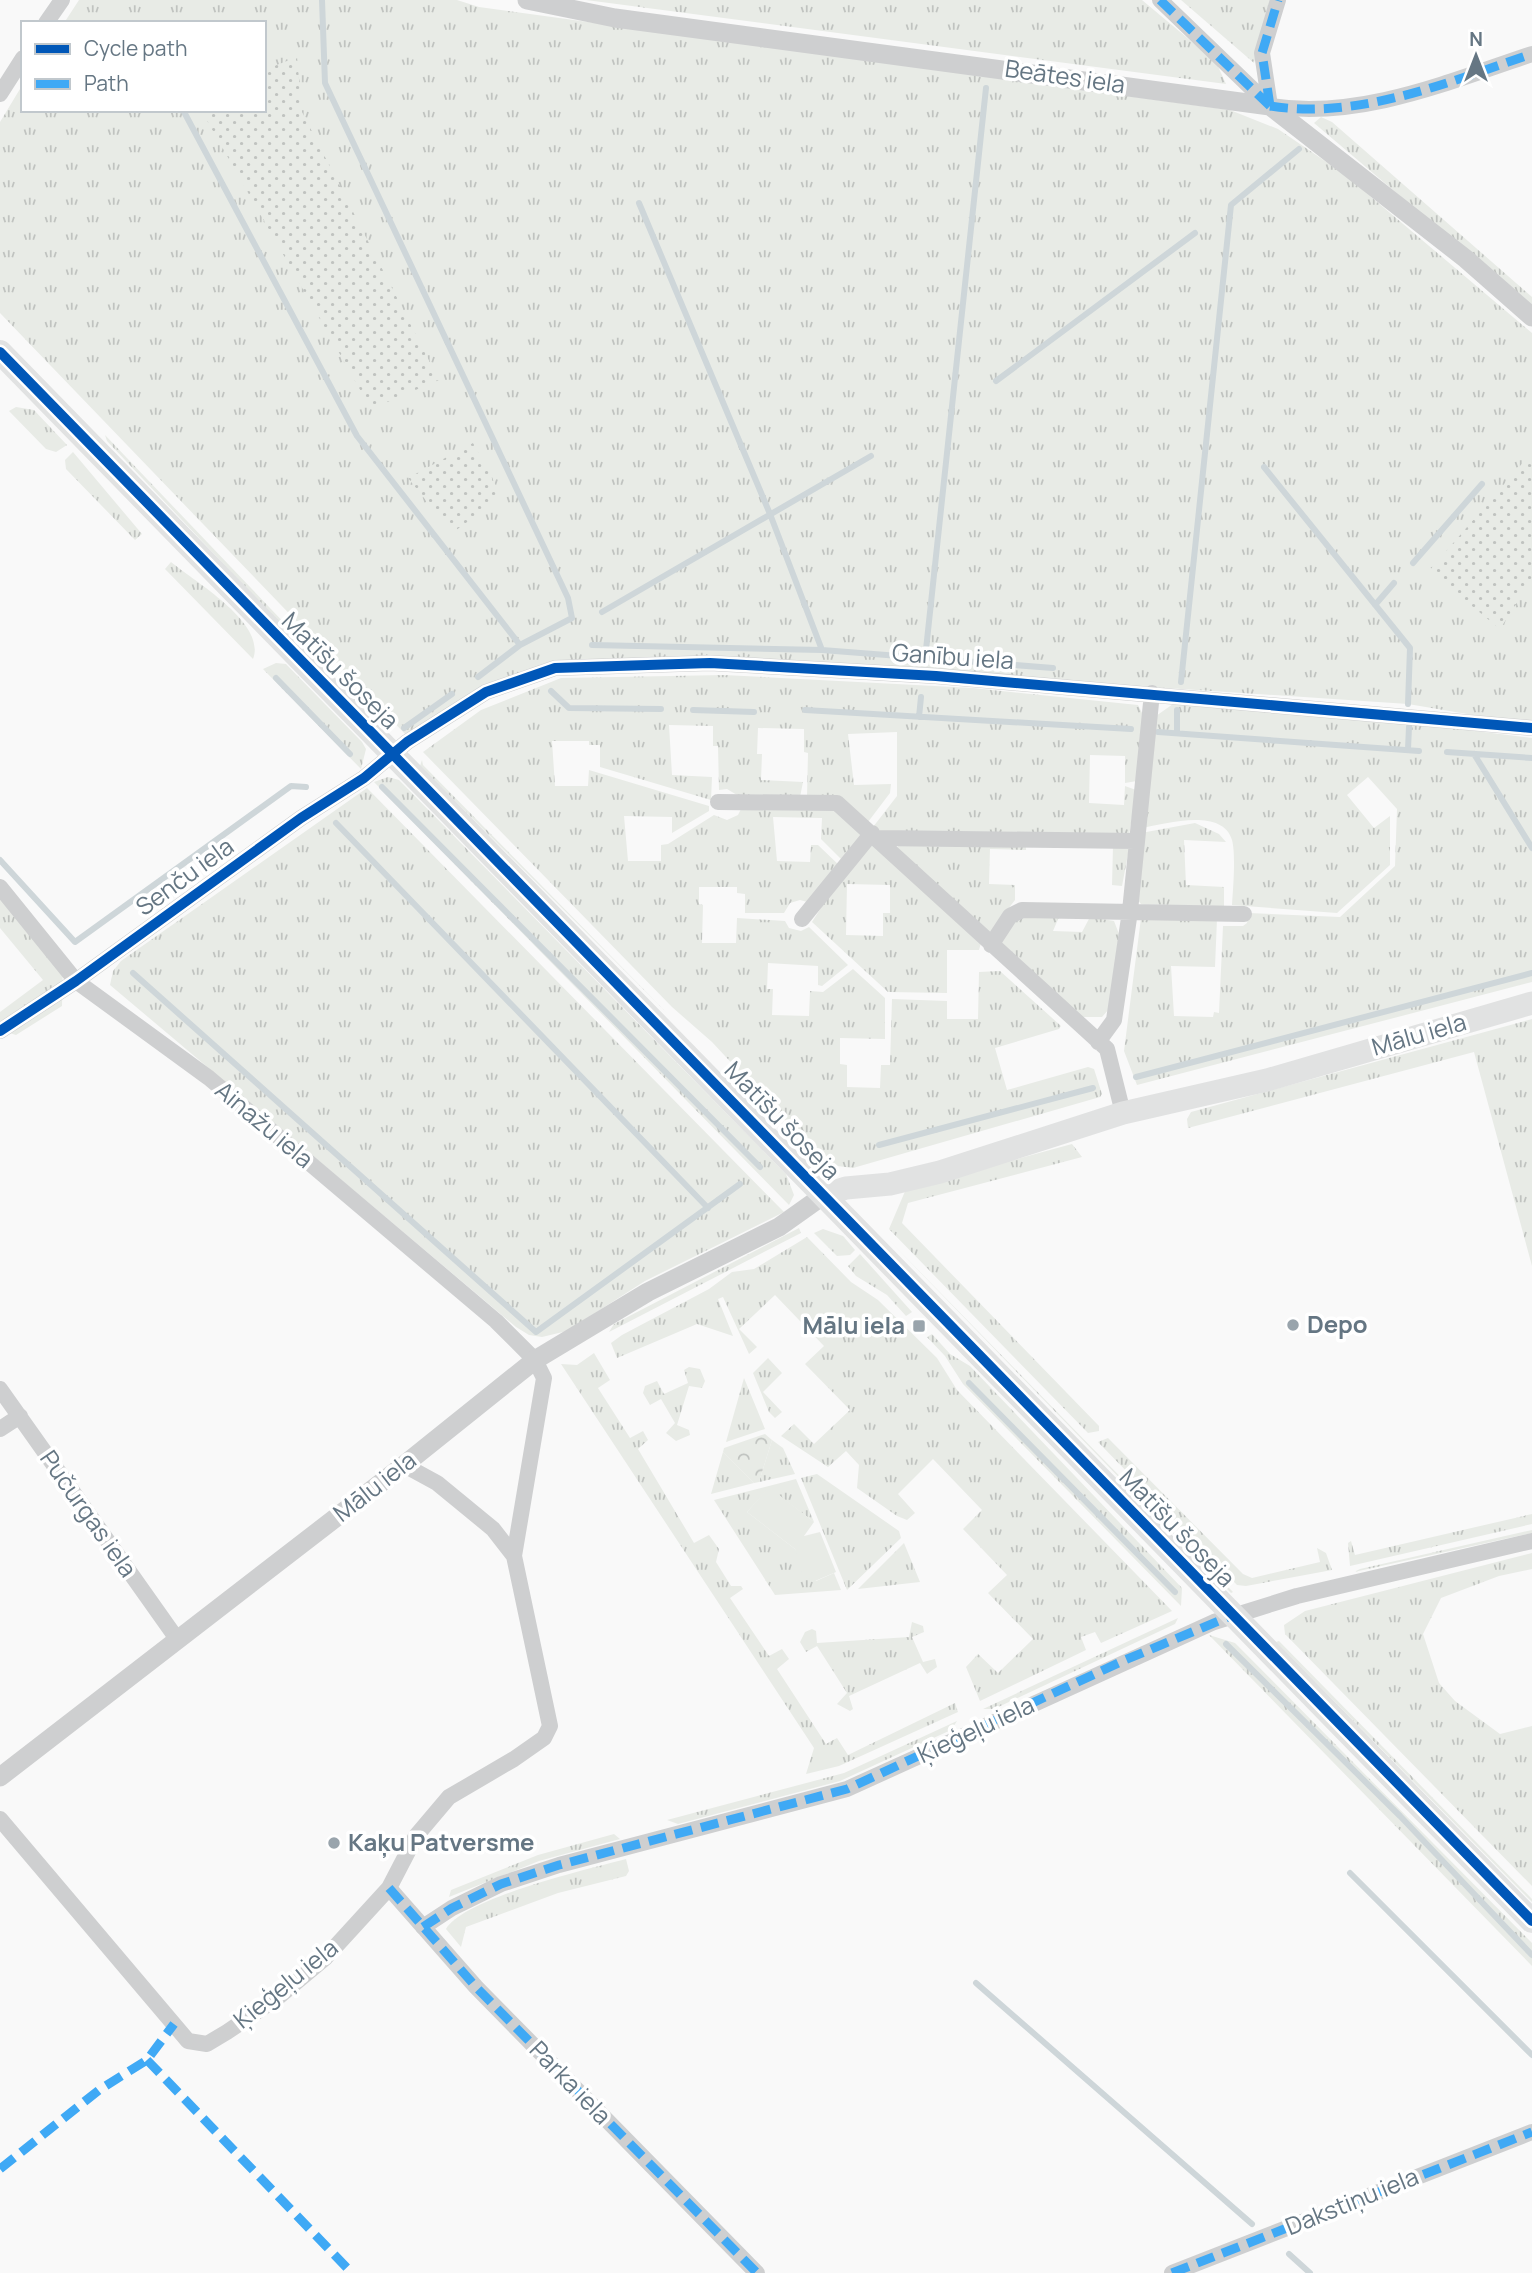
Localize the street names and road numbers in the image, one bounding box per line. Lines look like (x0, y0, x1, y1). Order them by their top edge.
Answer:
street label: Beātes iela (1003, 51, 1127, 100)
street label: Matīšu šoseja (275, 604, 407, 736)
street label: Ganību iela (891, 635, 1015, 676)
street label: Senču iela (128, 829, 240, 923)
street label: Mālu iela (1368, 1004, 1470, 1063)
street label: Matīšu šoseja (718, 1053, 848, 1186)
street label: Ainažu iela (209, 1073, 321, 1175)
street label: Pučurgas iela (33, 1443, 145, 1583)
street label: Mālu iela (326, 1443, 422, 1529)
street label: Matīšu šoseja (1113, 1460, 1243, 1593)
street label: Ķieģeļu iela (912, 1687, 1039, 1770)
street label: Ķieģeļu iela (226, 1931, 344, 2035)
street label: Parka iela (523, 2033, 619, 2131)
street label: Dakstiņu iela (1280, 2159, 1423, 2242)

